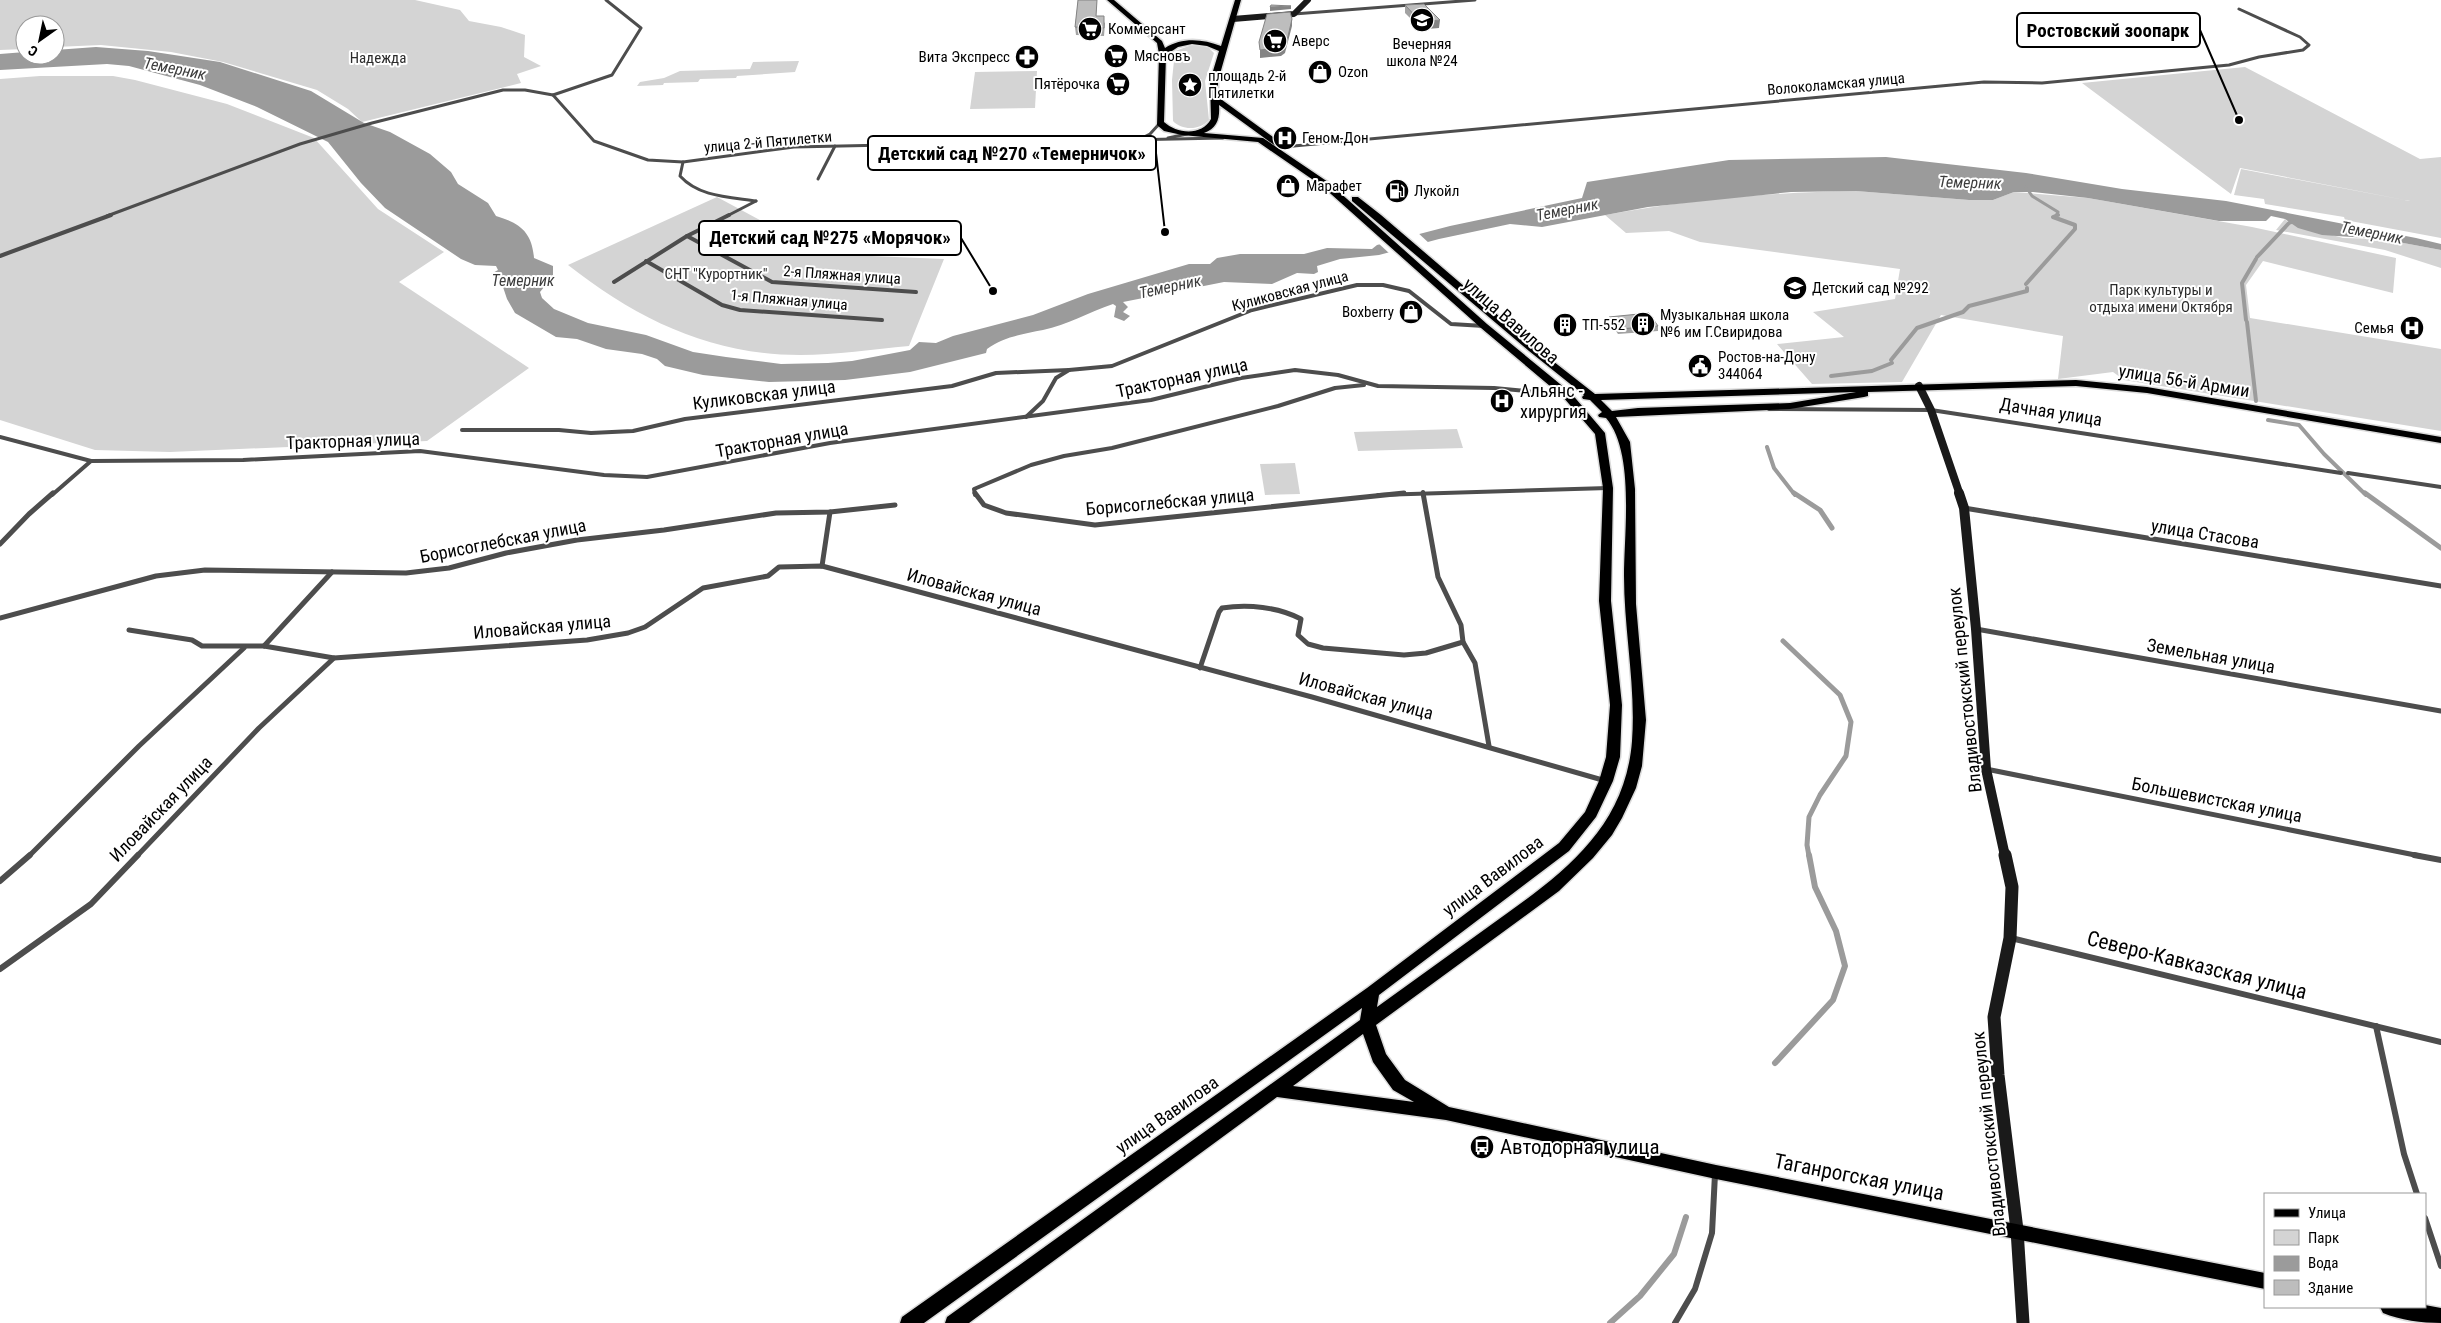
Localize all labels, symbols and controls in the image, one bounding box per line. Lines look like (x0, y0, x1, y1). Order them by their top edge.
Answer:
school or university icon: Вечерняя школа №24 (1409, 7, 1435, 33)
callout: Ростовский зоопарк (2017, 13, 2200, 47)
north arrow (15, 15, 65, 65)
supermarket icon: Коммерсант (1077, 16, 1103, 42)
text: Ростовский зоопарк (2027, 19, 2190, 42)
place label: Коммерсант (1108, 20, 1186, 38)
supermarket icon: Аверс (1262, 28, 1288, 54)
place label: Аверс (1292, 32, 1330, 50)
place label: Вечерняя школа №24 (1386, 35, 1458, 70)
text: С (25, 42, 41, 60)
supermarket icon: Мясновъ (1103, 43, 1129, 69)
pharmacy icon: Вита Экспресс (1014, 44, 1040, 70)
place label: Мясновъ (1134, 47, 1190, 65)
place label: Вита Экспресс (918, 48, 1010, 66)
park label: Надежда (350, 49, 406, 67)
water label: Темерник (142, 53, 208, 84)
shop icon: Ozon (1307, 59, 1333, 85)
place label: Ozon (1338, 63, 1368, 81)
place label: площадь 2-й Пятилетки (1208, 67, 1286, 102)
street label: Волоколамская улица (1766, 69, 1906, 99)
supermarket icon: Пятёрочка (1105, 71, 1131, 97)
place icon: площадь 2-й Пятилетки (1177, 72, 1203, 98)
place label: Пятёрочка (1034, 75, 1100, 93)
hospital icon: Геном-Дон (1272, 125, 1298, 151)
street label: улица 2-й Пятилетки (703, 127, 833, 157)
place label: Геном-Дон (1302, 129, 1369, 147)
callout: Детский сад №270 «Темерничок» (868, 136, 1156, 170)
text: Детский сад №270 «Темерничок» (878, 142, 1146, 165)
water label: Темерник (1938, 172, 2002, 193)
shop icon: Марафет (1275, 173, 1301, 199)
place label: Марафет (1306, 177, 1362, 195)
fuel station icon: Лукойл (1384, 178, 1410, 204)
place label: Лукойл (1414, 182, 1459, 200)
water label: Темерник (1534, 194, 1600, 225)
water label: Темерник (2339, 217, 2405, 248)
callout: Детский сад №275 «Морячок» (699, 221, 961, 255)
text: Детский сад №275 «Морячок» (709, 226, 951, 249)
street label: 2-я Пляжная улица (783, 262, 901, 288)
park label: СНТ "Курортник" (664, 265, 768, 283)
street label: Куликовская улица (1230, 267, 1350, 315)
water label: Темерник (492, 271, 555, 290)
water label: Темерник (1137, 271, 1203, 302)
street label: улица Вавилова (1459, 273, 1564, 368)
school or university icon: Детский сад №292 (1782, 275, 1808, 301)
place label: Детский сад №292 (1812, 279, 1929, 297)
park label: Парк культуры и отдыха имени Октября (2089, 281, 2233, 316)
street label: 1-я Пляжная улица (730, 286, 848, 314)
shop icon: Boxberry (1398, 299, 1424, 325)
place label: Boxberry (1342, 303, 1394, 321)
place label: Музыкальная школа №6 им Г.Свиридова (1660, 306, 1789, 341)
building icon: Музыкальная школа №6 им Г.Свиридова (1630, 311, 1656, 337)
building icon: ТП-552 (1552, 312, 1578, 338)
hospital icon: Семья (2399, 315, 2425, 341)
place label: ТП-552 (1582, 316, 1625, 334)
place label: Семья (2354, 319, 2394, 337)
place label: Ростов-на-Дону 344064 (1718, 348, 1815, 383)
street label: Тракторная улица (1114, 353, 1250, 402)
public building icon: Ростов-на-Дону 344064 (1687, 353, 1713, 379)
street label: улица 56-й Армии (2117, 360, 2251, 401)
street label: Куликовская улица (691, 375, 837, 414)
place label: Альянс - хирургия (1520, 380, 1587, 422)
hospital icon: Альянс - хирургия (1489, 388, 1515, 414)
street label: Дачная улица (1998, 393, 2104, 430)
street label: Тракторная улица (714, 418, 850, 461)
street label: Тракторная улица (286, 428, 420, 453)
street label: Борисоглебская улица (1085, 484, 1255, 519)
street label: Борисоглебская улица (418, 514, 588, 567)
street label: улица Стасова (2150, 515, 2261, 552)
street label: Иловайская улица (905, 563, 1044, 620)
street label: Владивостокский переулок (1943, 586, 1986, 794)
street label: Иловайская улица (472, 610, 612, 643)
street label: Земельная улица (2145, 634, 2277, 677)
street label: Иловайская улица (1297, 667, 1436, 724)
street label: Иловайская улица (105, 752, 216, 866)
street label: Большевистская улица (2130, 773, 2304, 826)
street label: улица Вавилова (1438, 831, 1547, 920)
street label: Северо-Кавказская улица (2085, 926, 2309, 1004)
street label: Владивостокский переулок (1967, 1030, 2010, 1238)
street label: улица Вавилова (1111, 1071, 1222, 1158)
bus stop icon: Автодорная улица (1469, 1134, 1495, 1160)
place label: Автодорная улица (1500, 1135, 1660, 1159)
street label: Таганрогская улица (1772, 1149, 1946, 1205)
legend (2264, 1193, 2426, 1308)
text: Улица (2308, 1204, 2346, 1222)
text: Парк (2308, 1229, 2339, 1247)
text: Вода (2308, 1254, 2338, 1272)
text: Здание (2308, 1279, 2353, 1297)

